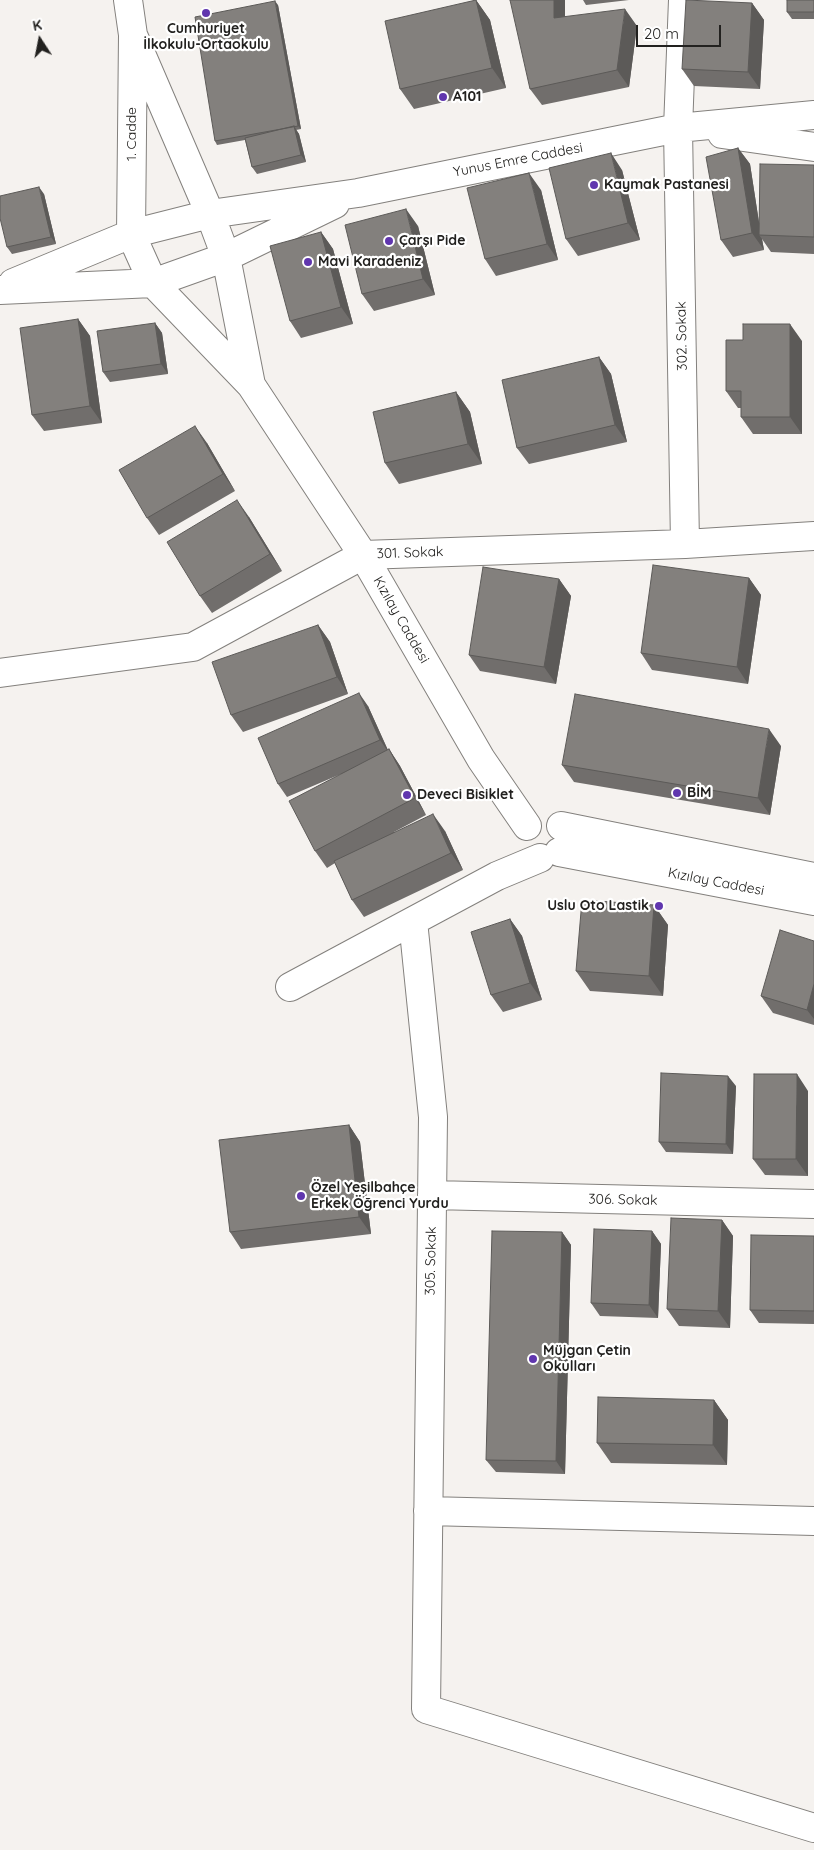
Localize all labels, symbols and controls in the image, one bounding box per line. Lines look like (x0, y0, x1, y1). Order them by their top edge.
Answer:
marker: Cumhuriyet İlkokulu-Ortaokulu (200, 7, 212, 19)
north arrow (15, 15, 65, 65)
scale bar (639, 15, 724, 47)
text: K (31, 16, 43, 35)
place label: Cumhuriyet İlkokulu-Ortaokulu (143, 21, 269, 54)
text: 20 m (644, 24, 679, 43)
place label: A101 (453, 89, 481, 105)
marker: A101 (437, 91, 449, 103)
street label: 1. Cadde (124, 107, 140, 161)
street label: Yunus Emre Caddesi (452, 139, 584, 181)
place label: Kaymak Pastanesi (604, 177, 729, 193)
marker: Kaymak Pastanesi (588, 179, 600, 191)
place label: Çarşı Pide (399, 233, 465, 249)
marker: Çarşı Pide (383, 235, 395, 247)
place label: Mavi Karadeniz (318, 254, 421, 270)
marker: Mavi Karadeniz (302, 256, 314, 268)
street label: 302. Sokak (673, 301, 691, 371)
street label: 301. Sokak (376, 543, 444, 563)
street label: Kızılay Caddesi (369, 573, 433, 667)
place label: BİM (687, 785, 711, 801)
place label: Deveci Bisiklet (417, 787, 514, 803)
marker: BİM (671, 787, 683, 799)
marker: Deveci Bisiklet (401, 789, 413, 801)
street label: Kızılay Caddesi (666, 864, 766, 900)
place label: Uslu Oto Lastik (547, 898, 649, 914)
marker: Uslu Oto Lastik (653, 900, 665, 912)
place label: Özel Yeşilbahçe Erkek Öğrenci Yurdu (311, 1180, 449, 1212)
marker: Özel Yeşilbahçe Erkek Öğrenci Yurdu (295, 1190, 307, 1202)
street label: 306. Sokak (588, 1191, 658, 1209)
street label: 305. Sokak (422, 1226, 440, 1296)
place label: Müjgan Çetin Okulları (543, 1343, 631, 1375)
marker: Müjgan Çetin Okulları (527, 1353, 539, 1365)

